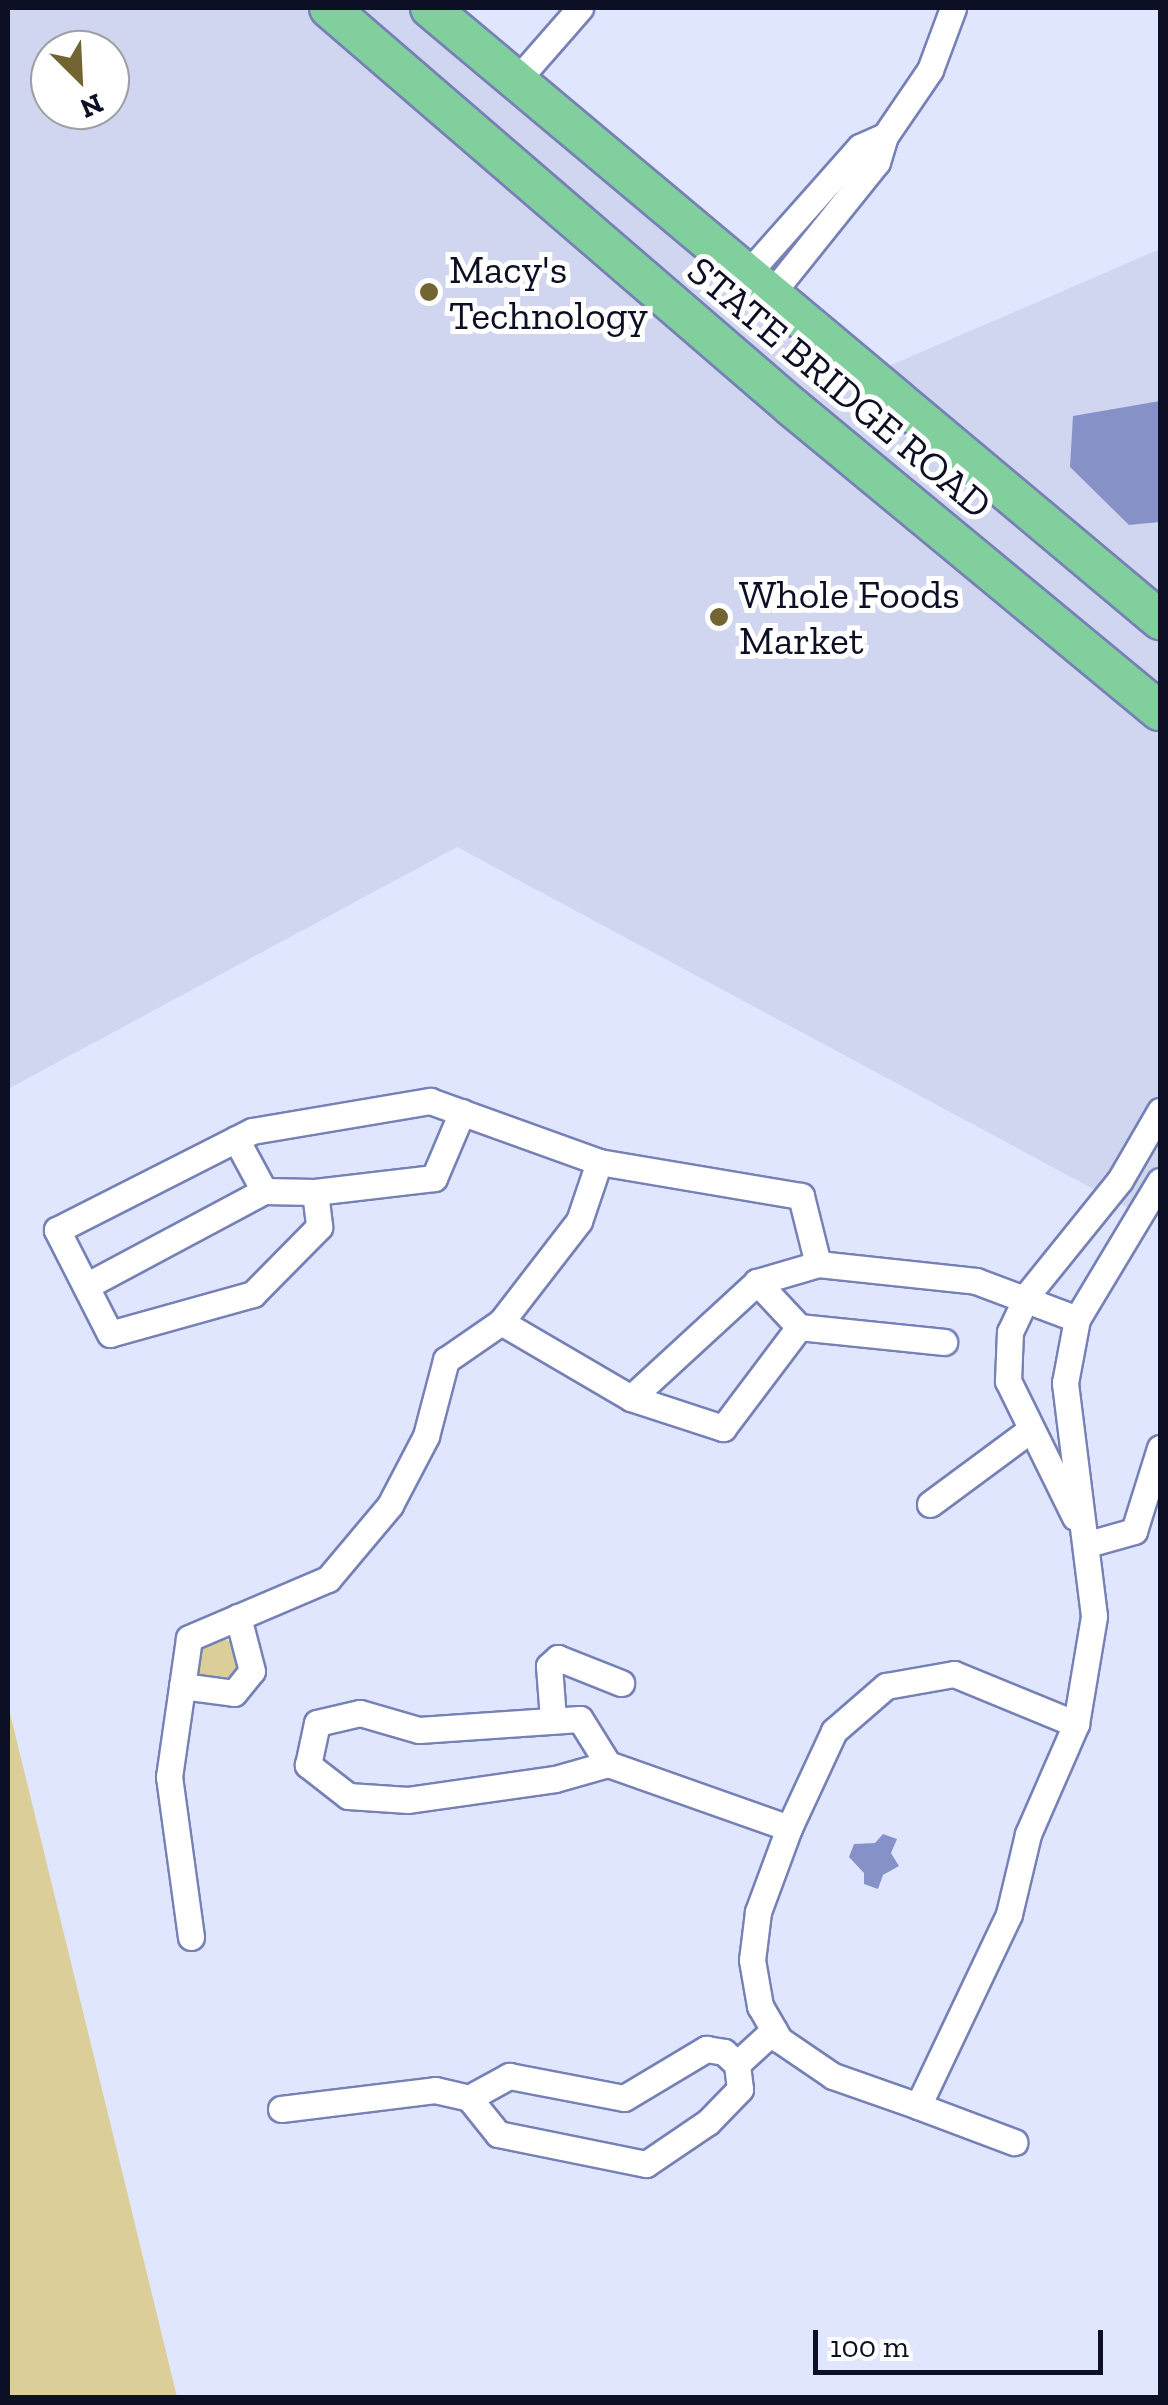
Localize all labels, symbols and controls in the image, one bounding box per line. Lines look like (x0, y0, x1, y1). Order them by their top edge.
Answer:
north arrow (30, 30, 130, 130)
text: N (75, 87, 108, 125)
place label: Macy's Technology (449, 245, 648, 339)
street label: STATE BRIDGE ROAD (678, 246, 1002, 528)
marker: Macy's Technology (418, 281, 440, 303)
place label: Whole Foods Market (739, 570, 960, 664)
marker: Whole Foods Market (708, 606, 730, 628)
scale bar (818, 2310, 1108, 2372)
text: 100 m (830, 2329, 909, 2365)

